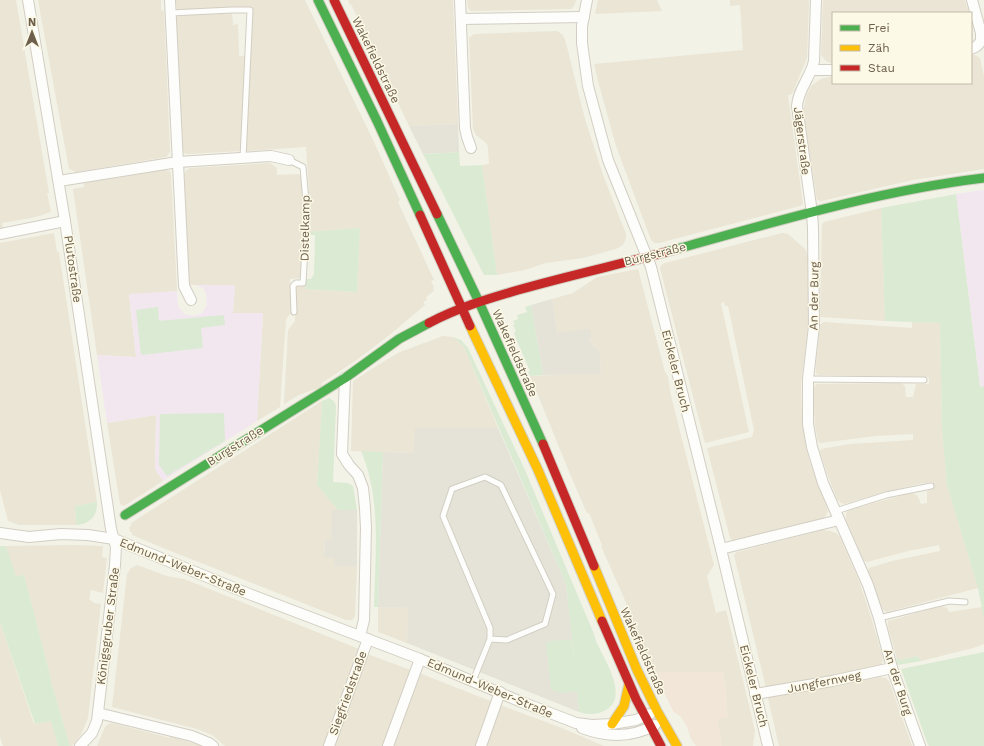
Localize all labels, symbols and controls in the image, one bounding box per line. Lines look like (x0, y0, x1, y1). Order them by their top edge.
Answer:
north arrow (12, 12, 52, 52)
legend (832, 12, 972, 84)
street label: Wakefieldstraße (349, 14, 403, 106)
text: N (28, 16, 36, 29)
text: Frei (868, 21, 890, 35)
text: Zäh (868, 41, 890, 55)
text: Stau (868, 61, 895, 75)
street label: Jägerstraße (791, 106, 813, 176)
street label: Distelkamp (297, 195, 313, 261)
street label: Plutostraße (61, 234, 85, 304)
street label: Burgstraße (623, 240, 688, 268)
street label: An der Burg (806, 261, 822, 331)
street label: Wakefieldstraße (489, 307, 541, 399)
street label: Eickeler Bruch (659, 328, 693, 414)
street label: Burgstraße (204, 423, 266, 469)
street label: Edmund-Weber-Straße (118, 535, 248, 599)
street label: Königsgruber Straße (94, 566, 122, 686)
street label: Wakefieldstraße (617, 605, 669, 697)
street label: Eickeler Bruch (737, 643, 771, 729)
street label: An der Burg (881, 647, 915, 717)
street label: Siegfriedstraße (326, 649, 370, 737)
street label: Edmund-Weber-Straße (425, 655, 555, 721)
street label: Jungfernweg (786, 668, 863, 696)

